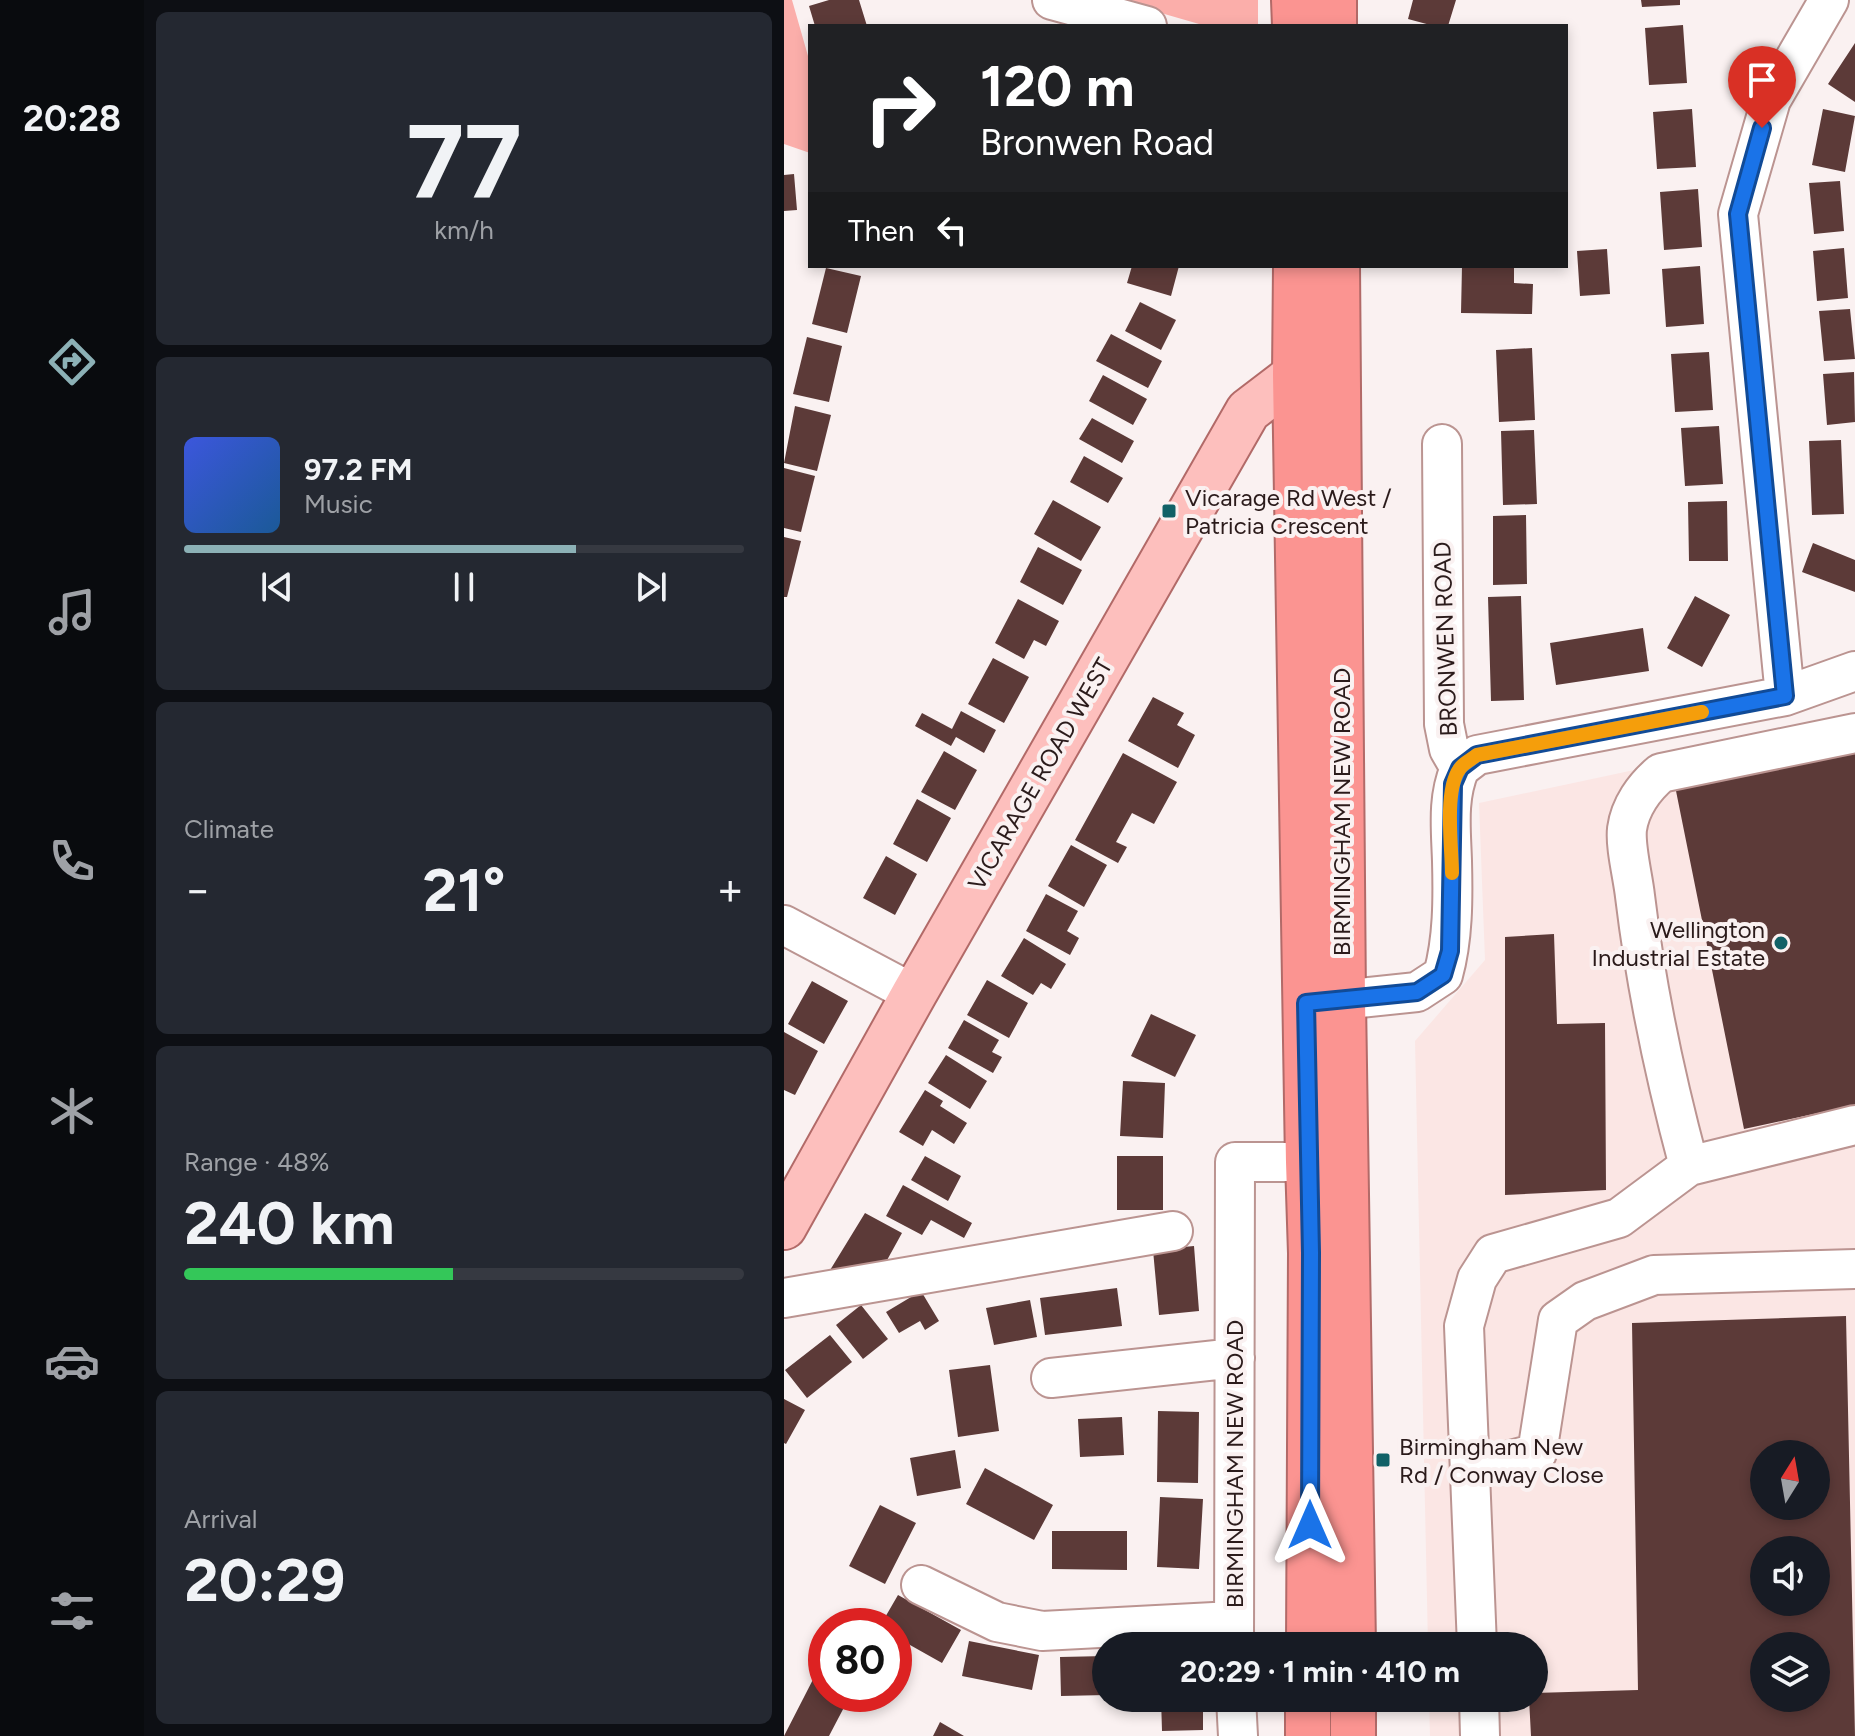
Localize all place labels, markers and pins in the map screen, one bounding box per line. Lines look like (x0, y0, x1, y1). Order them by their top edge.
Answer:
pin (1728, 46, 1796, 128)
place label: Vicarage Rd West / Patricia Crescent (1185, 483, 1392, 540)
marker: Vicarage Rd West / Patricia Crescent (1160, 502, 1178, 520)
place label: Wellington Industrial Estate (1592, 915, 1765, 972)
marker: Wellington Industrial Estate (1772, 934, 1790, 952)
place label: Birmingham New Rd / Conway Close (1399, 1432, 1604, 1489)
marker: Birmingham New Rd / Conway Close (1374, 1451, 1392, 1469)

